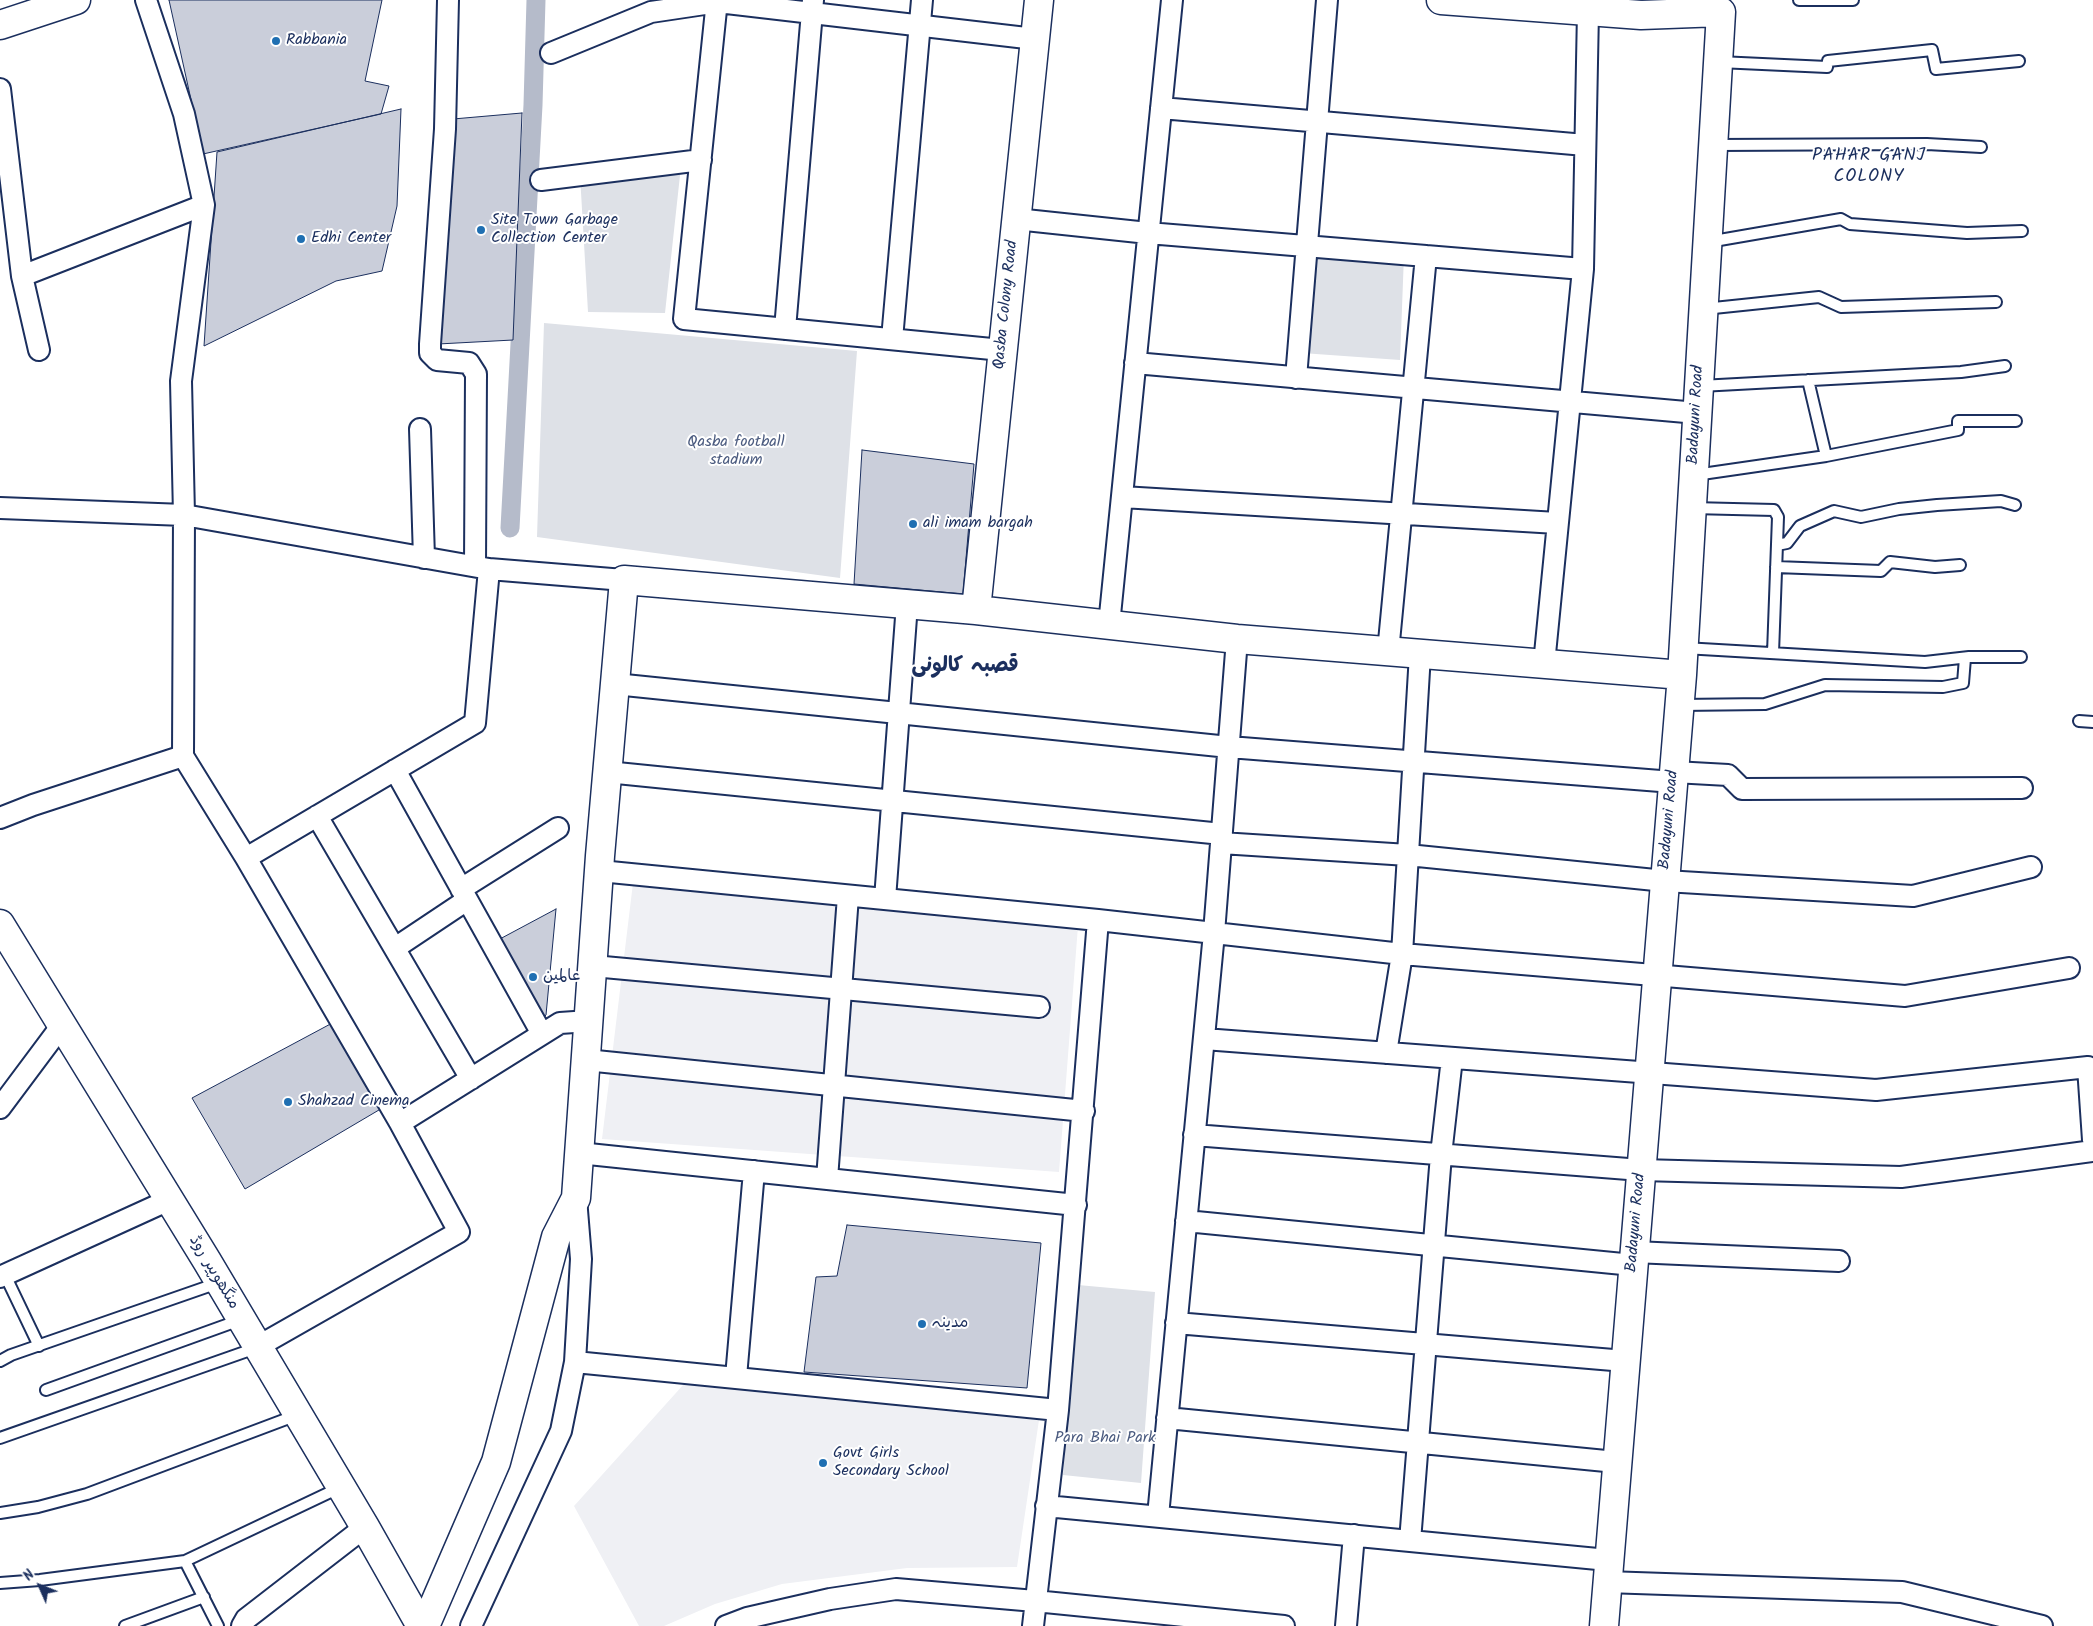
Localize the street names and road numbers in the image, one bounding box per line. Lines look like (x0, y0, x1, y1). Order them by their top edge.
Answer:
street label: Qasba Colony Road (991, 240, 1023, 370)
street label: Badayuni Road (1685, 365, 1709, 465)
street label: Badayuni Road (1656, 770, 1684, 870)
street label: Badayuni Road (1623, 1173, 1651, 1273)
street label: منگھوپیر روڈ (183, 1233, 243, 1313)

